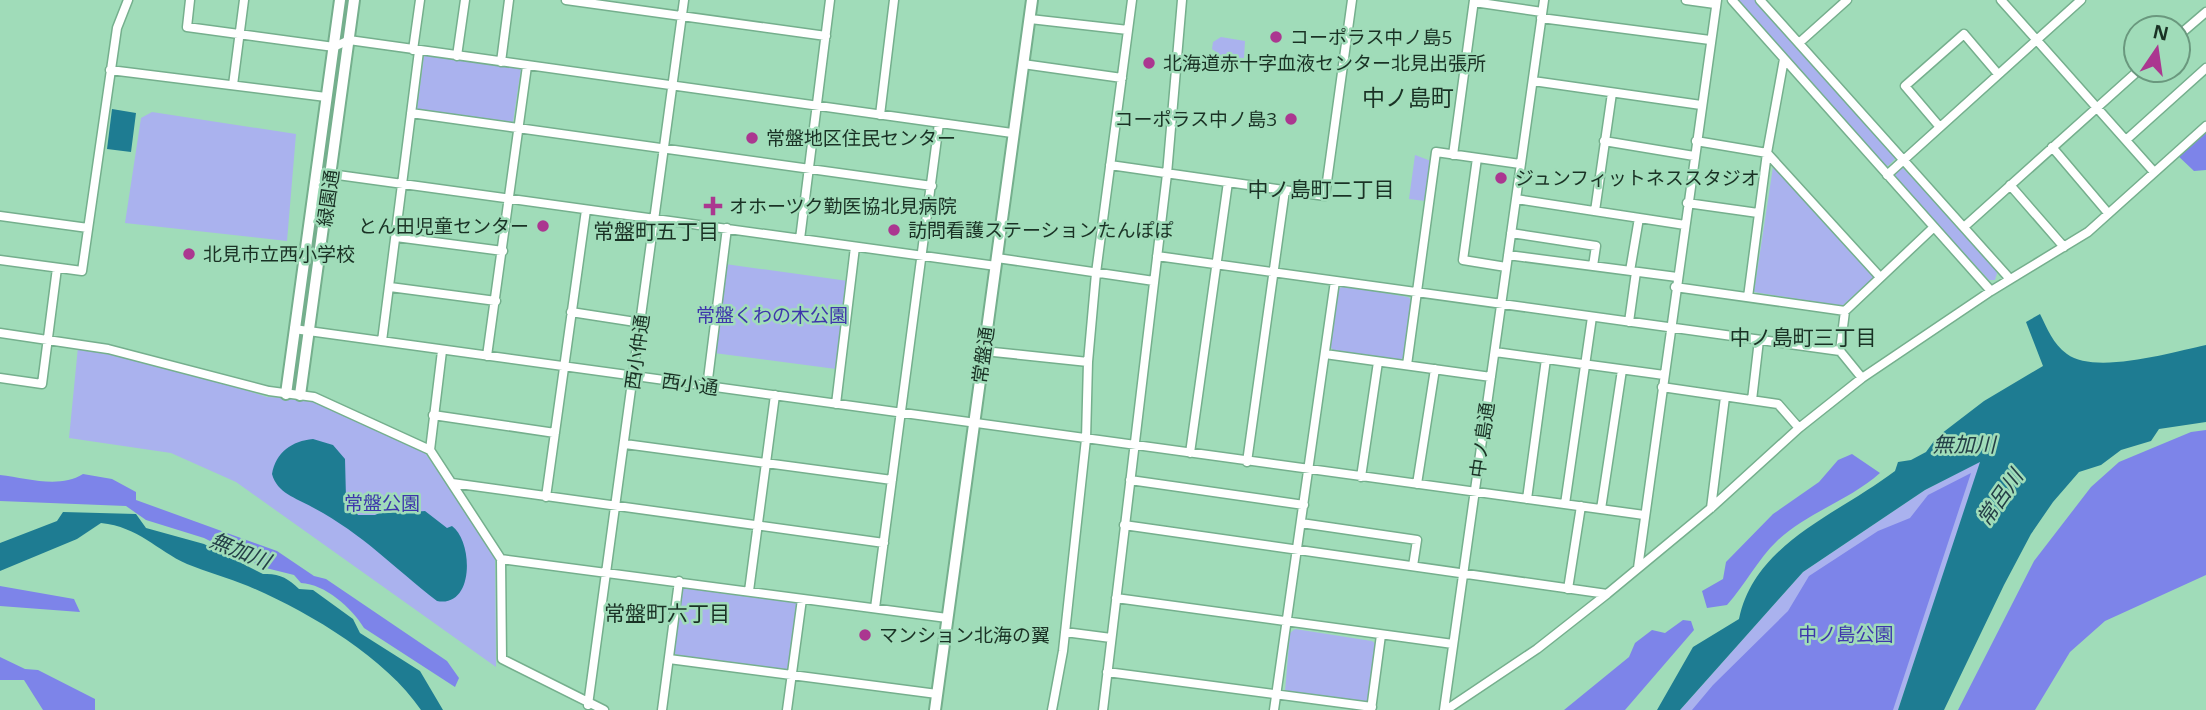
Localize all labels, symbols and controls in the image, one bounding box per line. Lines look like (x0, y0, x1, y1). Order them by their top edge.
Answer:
north arrow (2122, 14, 2192, 84)
text: N (2150, 18, 2171, 47)
place label: コーポラス中ノ島5 (1290, 24, 1452, 50)
marker: コーポラス中ノ島5 (1268, 29, 1284, 45)
place label: 北海道赤十字血液センター北見出張所 (1163, 50, 1486, 76)
marker: 北海道赤十字血液センター北見出張所 (1141, 55, 1157, 71)
district label: 中ノ島町 (1362, 81, 1454, 113)
place label: コーポラス中ノ島3 (1115, 106, 1277, 132)
marker: コーポラス中ノ島3 (1283, 111, 1299, 127)
place label: 常盤地区住民センター (766, 125, 956, 151)
marker: 常盤地区住民センター (744, 130, 760, 146)
place label: ジュンフィットネススタジオ (1515, 165, 1760, 191)
street label: 緑園通 (311, 168, 345, 228)
marker: ジュンフィットネススタジオ (1493, 170, 1509, 186)
district label: 中ノ島町二丁目 (1248, 175, 1395, 203)
place label: オホーツク勤医協北見病院 (729, 193, 957, 219)
marker: オホーツク勤医協北見病院 (703, 196, 723, 216)
place label: とん田児童センター (358, 213, 529, 239)
district label: 常盤町五丁目 (593, 217, 719, 245)
place label: 訪問看護ステーションたんぽぽ (908, 217, 1174, 243)
marker: とん田児童センター (535, 218, 551, 234)
marker: 訪問看護ステーションたんぽぽ (886, 222, 902, 238)
place label: 北見市立西小学校 (203, 241, 355, 267)
marker: 北見市立西小学校 (181, 246, 197, 262)
park label: 常盤くわの木公園 (696, 302, 848, 328)
street label: 西小仲通 (619, 313, 655, 391)
district label: 中ノ島町三丁目 (1730, 323, 1877, 351)
street label: 常盤通 (966, 325, 1000, 385)
street label: 西小通 (660, 367, 720, 401)
street label: 中ノ島通 (1464, 401, 1500, 479)
water label: 無加川 (1933, 430, 1997, 458)
water label: 常呂川 (1970, 462, 2030, 531)
park label: 常盤公園 (344, 490, 420, 516)
water label: 無加川 (206, 525, 277, 576)
district label: 常盤町六丁目 (604, 599, 730, 627)
park label: 中ノ島公園 (1798, 621, 1894, 647)
place label: マンション北海の翼 (879, 622, 1050, 648)
marker: マンション北海の翼 (857, 627, 873, 643)

